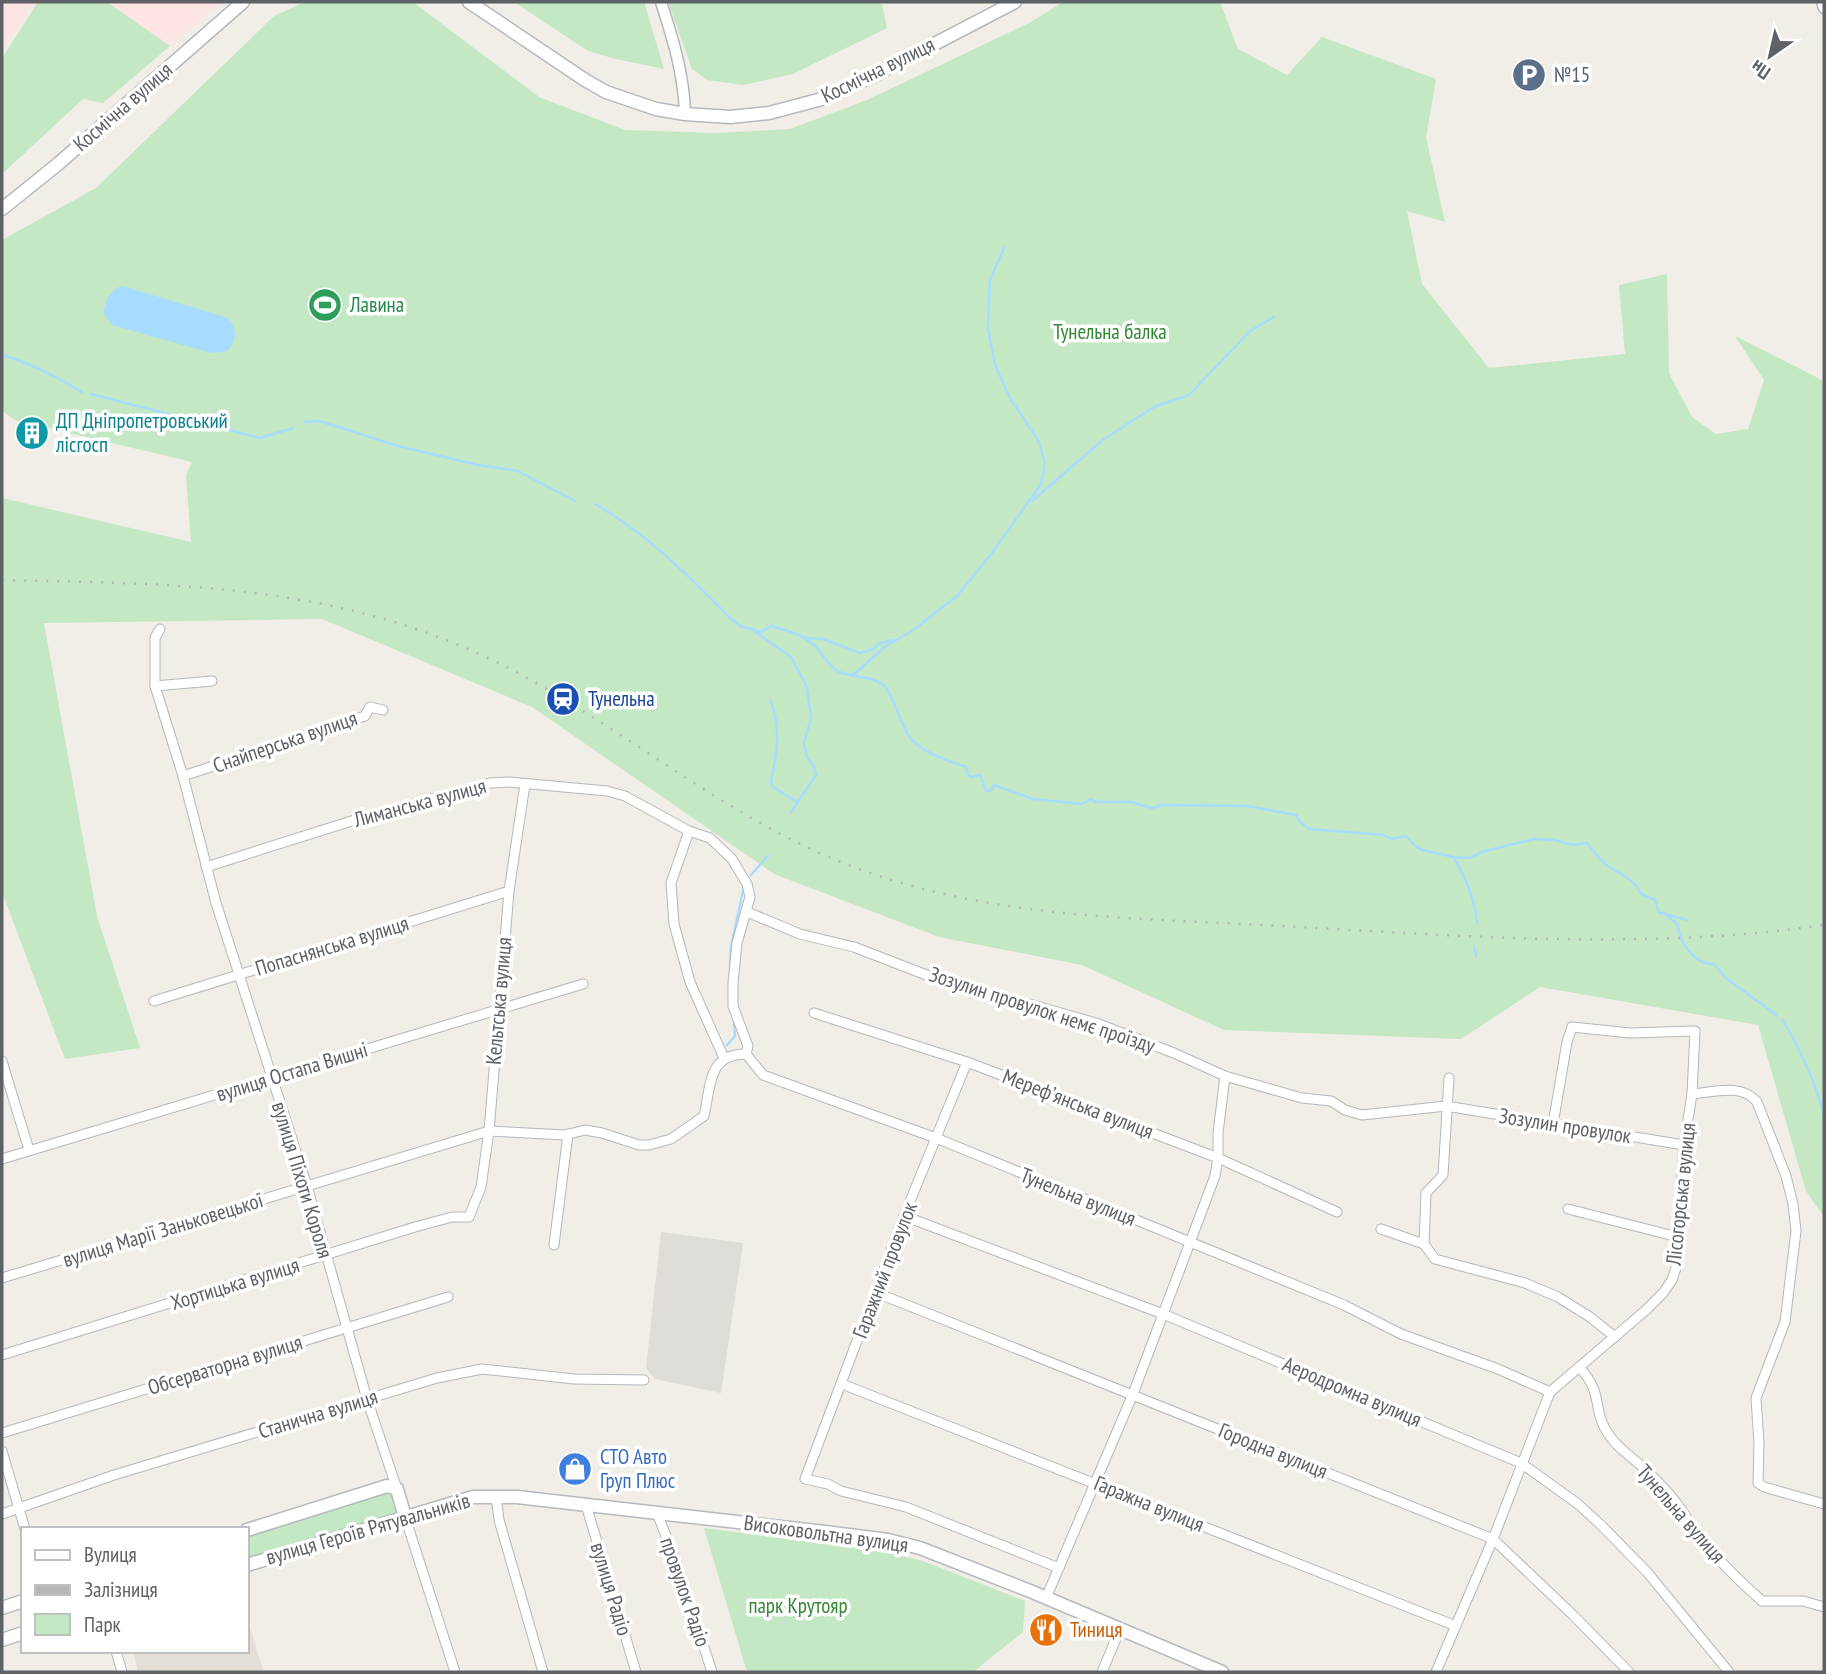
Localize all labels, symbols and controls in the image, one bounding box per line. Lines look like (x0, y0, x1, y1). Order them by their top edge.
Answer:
north arrow (1735, 21, 1805, 91)
street label: Космічна вулиця (817, 30, 939, 109)
text: Пн (1746, 55, 1775, 85)
street label: Космічна вулиця (67, 56, 178, 157)
parking icon: №15 (1510, 56, 1548, 94)
place label: №15 (1554, 61, 1590, 88)
sports icon: Лавина (306, 286, 344, 324)
place label: Лавина (349, 291, 404, 318)
park label: Тунельна балка (1053, 318, 1167, 345)
place label: ДП Дніпропетровський лісгосп (55, 407, 228, 458)
building icon: ДП Дніпропетровський лісгосп (13, 414, 51, 452)
station icon: Тунельна (544, 680, 582, 718)
place label: Тунельна (588, 685, 655, 712)
street label: Снайперська вулиця (209, 704, 361, 779)
street label: Лиманська вулиця (350, 772, 489, 833)
street label: Попаснянська вулиця (252, 909, 412, 982)
street label: Кельтська вулиця (479, 936, 518, 1066)
street label: Зозулин провулок немє проїзду (926, 960, 1159, 1059)
street label: вулиця Остапа Вишні (213, 1036, 371, 1107)
street label: Мерефʼянська вулиця (999, 1062, 1157, 1145)
street label: вулиця Піхоти Короля (266, 1098, 339, 1261)
street label: Зозулин провулок (1497, 1102, 1633, 1149)
street label: Лісогорська вулиця (1659, 1121, 1701, 1268)
street label: Тунельна вулиця (1016, 1161, 1140, 1232)
street label: вулиця Марії Заньковецької (59, 1186, 267, 1273)
street label: Гаражний провулок (846, 1198, 923, 1342)
street label: Хортицька вулиця (167, 1251, 302, 1316)
street label: Обсерваторна вулиця (144, 1328, 305, 1401)
street label: Аеродромна вулиця (1279, 1350, 1426, 1433)
street label: Станична вулиця (255, 1383, 381, 1444)
street label: Городна вулиця (1215, 1416, 1332, 1485)
place label: СТО Авто Груп Плюс (600, 1443, 676, 1494)
shop icon: СТО Авто Груп Плюс (556, 1450, 594, 1488)
street label: Тунельна вулиця (1631, 1459, 1732, 1569)
street label: Гаражна вулиця (1090, 1469, 1208, 1538)
street label: вулиця Героїв Рятувальників (263, 1486, 473, 1571)
street label: Високовольтна вулиця (742, 1509, 910, 1558)
legend (21, 1527, 248, 1653)
street label: провулок Радіо (654, 1534, 717, 1650)
street label: вулиця Радіо (585, 1539, 638, 1639)
text: Вулиця (84, 1541, 137, 1568)
text: Залізниця (84, 1576, 158, 1603)
park label: парк Крутояр (748, 1592, 848, 1619)
text: Парк (84, 1611, 121, 1638)
restaurant icon: Тиниця (1027, 1611, 1065, 1649)
place label: Тиниця (1070, 1616, 1122, 1643)

